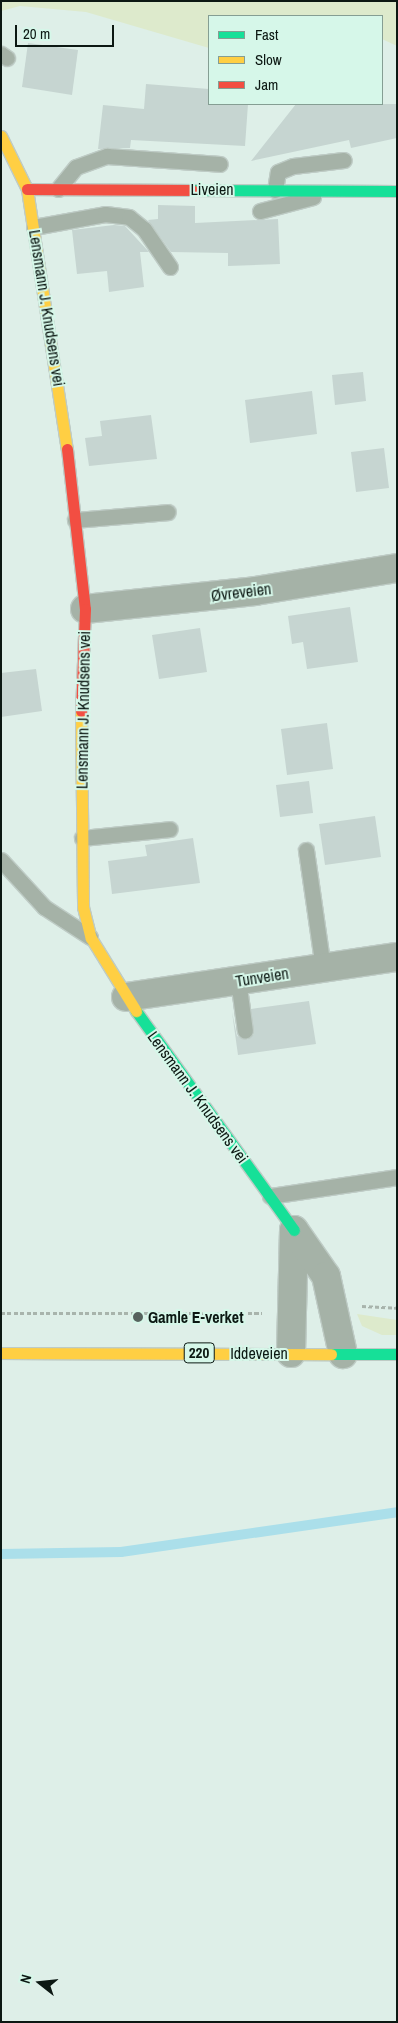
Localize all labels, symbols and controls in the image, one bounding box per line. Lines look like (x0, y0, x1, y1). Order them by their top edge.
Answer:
scale bar (18, 15, 116, 47)
legend (208, 15, 383, 105)
text: 20 m (23, 23, 50, 44)
text: Fast (255, 24, 278, 45)
text: Slow (255, 49, 282, 70)
text: Jam (255, 74, 278, 95)
street label: Liveien (190, 179, 234, 199)
street label: Lensmann J. Knudsens vei (25, 228, 69, 388)
street label: Øvreveien (210, 579, 272, 605)
street label: Lensmann J. Knudsens vei (72, 631, 94, 789)
street label: Tunveien (234, 963, 290, 991)
street label: Lensmann J. Knudsens vei (144, 1027, 252, 1167)
place label: Gamle E-verket (148, 1307, 244, 1327)
marker: Gamle E-verket (132, 1311, 144, 1323)
road number: 220 (183, 1340, 215, 1366)
street label: Iddeveien (230, 1343, 288, 1363)
north arrow (15, 1958, 65, 2008)
text: N (16, 1972, 35, 1985)

